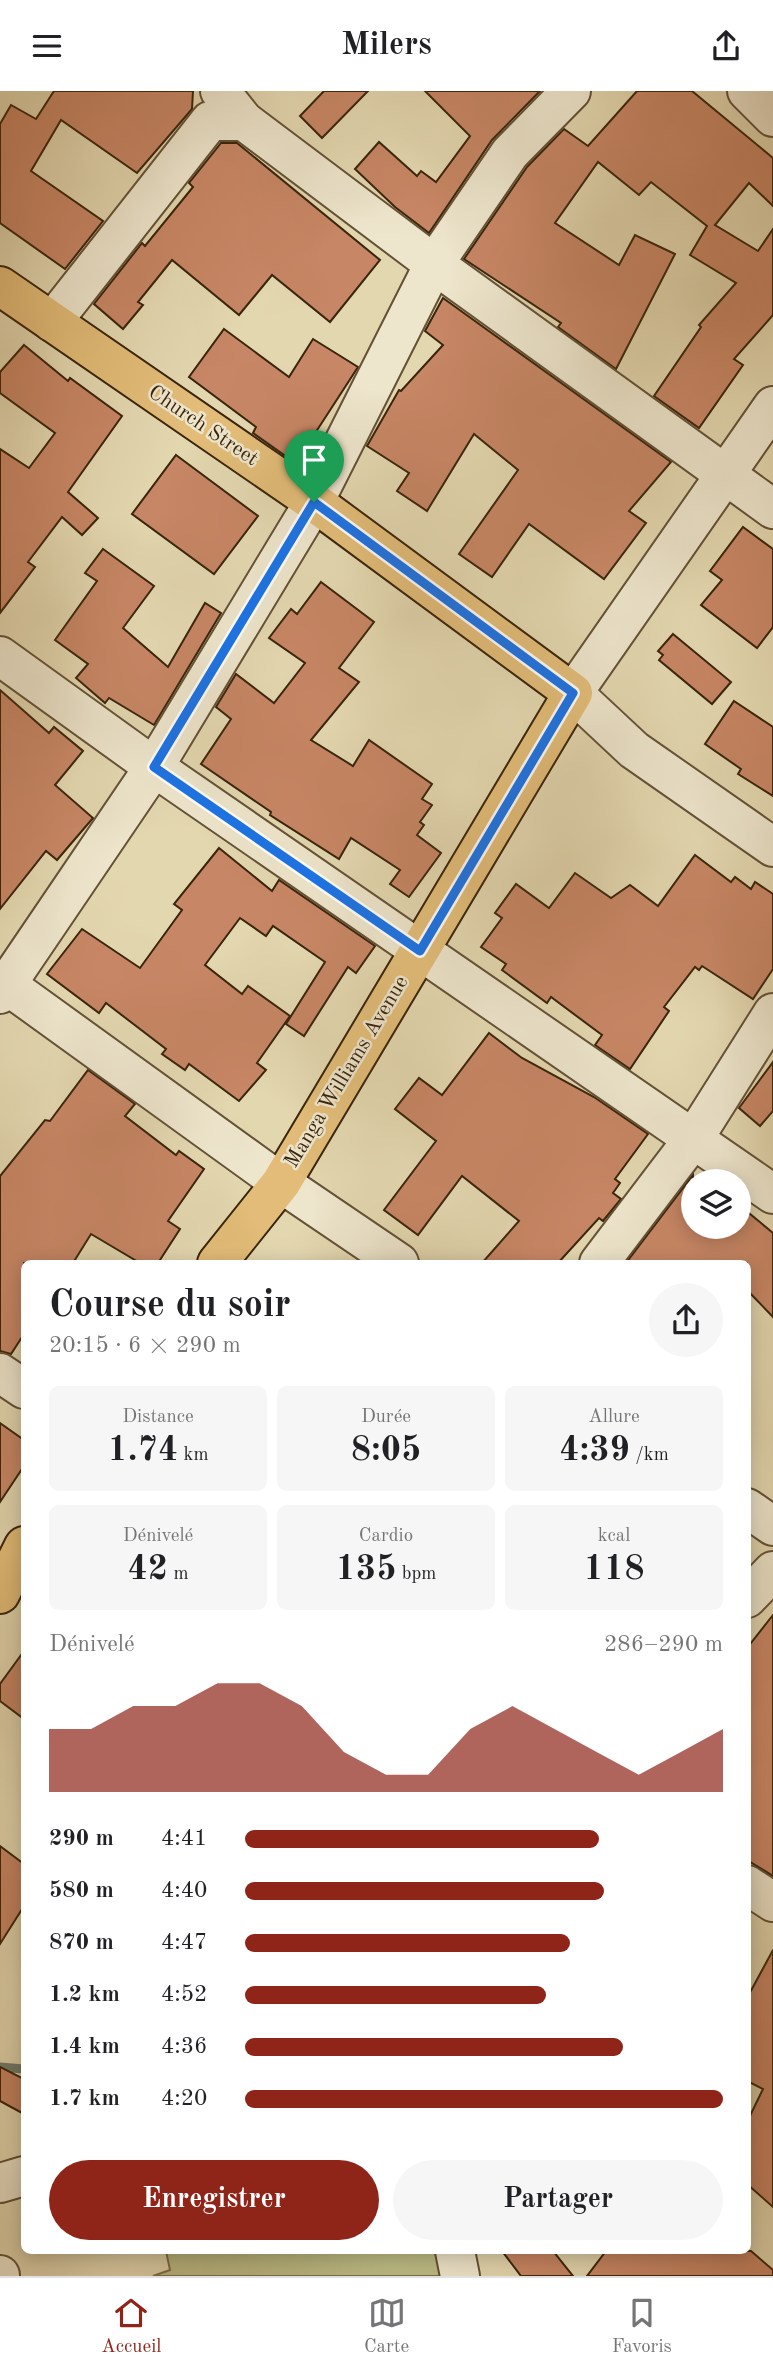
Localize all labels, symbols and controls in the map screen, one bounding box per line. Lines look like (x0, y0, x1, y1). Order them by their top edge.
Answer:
icon: menu (28, 27, 66, 65)
icon: share (707, 27, 745, 65)
text: Milers (341, 30, 432, 62)
street label: Church Street (144, 382, 262, 470)
pin (284, 430, 344, 502)
icon: arrive (295, 441, 333, 479)
street label: Manga Williams Avenue (281, 972, 413, 1172)
map controls (681, 1169, 751, 1239)
button: layers (681, 1169, 751, 1239)
button: share (649, 1283, 723, 1357)
text: Course du soir (49, 1287, 291, 1325)
text: 20:15 · 6 × 290 m (49, 1334, 241, 1357)
text: Distance (122, 1408, 194, 1427)
text: Durée (361, 1408, 411, 1427)
text: Allure (588, 1408, 640, 1427)
text: 1.74 (108, 1433, 178, 1468)
text: 8:05 (351, 1433, 421, 1468)
text: 4:39 (559, 1433, 630, 1468)
text: km (178, 1446, 209, 1465)
text: /km (630, 1446, 669, 1465)
text: Dénivelé (123, 1527, 193, 1546)
text: Cardio (359, 1527, 413, 1546)
text: kcal (598, 1527, 630, 1546)
text: 42 (127, 1552, 168, 1587)
text: 135 (336, 1552, 396, 1587)
text: 118 (584, 1552, 644, 1587)
text: m (168, 1565, 189, 1584)
text: bpm (396, 1565, 436, 1584)
text: Dénivelé (49, 1633, 135, 1656)
text: 286–290 m (604, 1633, 723, 1656)
text: 290 m (49, 1827, 114, 1850)
text: 4:41 (161, 1827, 207, 1850)
text: 580 m (49, 1879, 114, 1902)
text: 4:40 (161, 1879, 207, 1902)
text: 870 m (49, 1931, 114, 1954)
text: 4:47 (161, 1931, 207, 1954)
text: 1.2 km (49, 1983, 120, 2006)
text: 4:52 (161, 1983, 207, 2006)
text: 1.4 km (49, 2035, 120, 2058)
text: 4:36 (161, 2035, 207, 2058)
text: 1.7 km (49, 2087, 120, 2110)
text: 4:20 (161, 2087, 207, 2110)
button: Enregistrer (49, 2160, 379, 2240)
button: Partager (393, 2160, 723, 2240)
tab: Accueil (101, 2294, 161, 2359)
tab: Carte (364, 2294, 409, 2359)
tab: Favoris (612, 2294, 672, 2359)

